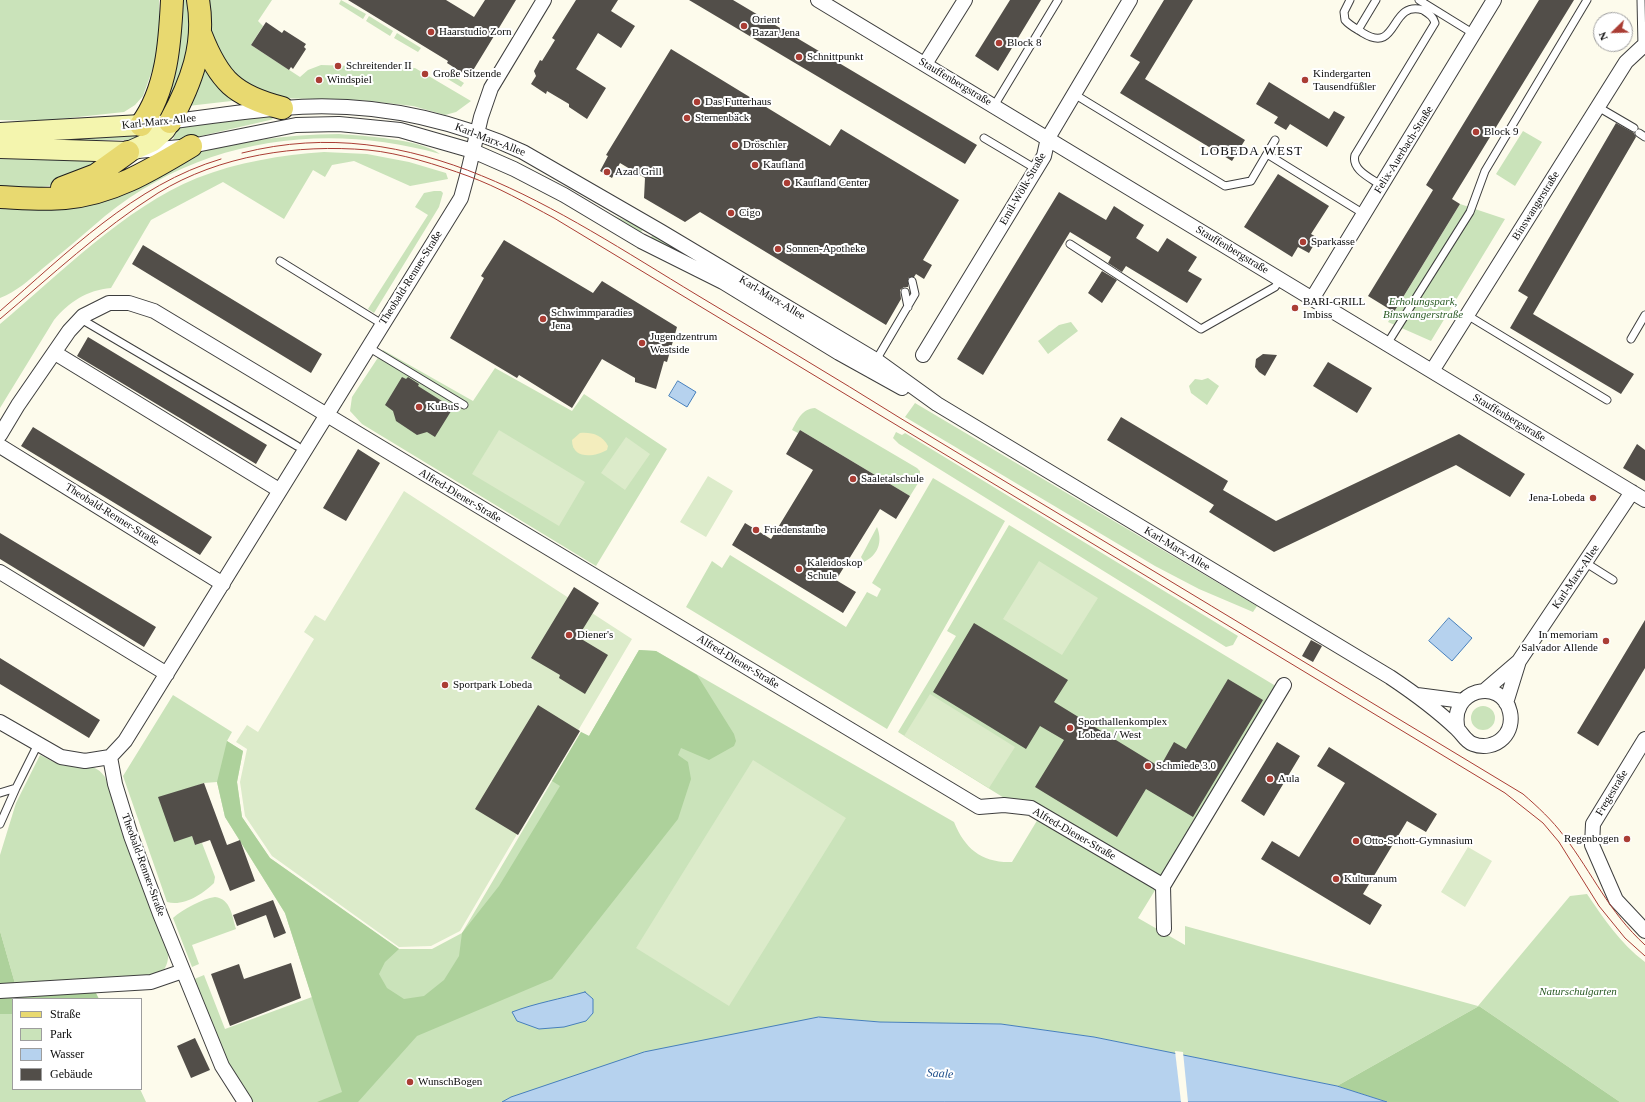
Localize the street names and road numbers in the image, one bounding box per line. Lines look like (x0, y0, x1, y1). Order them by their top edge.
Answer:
street label: Stauffenbergstraße (916, 55, 994, 109)
street label: Felix-Auerbach-Straße (1372, 104, 1436, 196)
street label: Karl-Marx-Allee (121, 112, 197, 132)
street label: Karl-Marx-Allee (453, 120, 527, 160)
street label: Emil-Wölk-Straße (997, 151, 1049, 227)
street label: Binswangerstraße (1510, 169, 1562, 243)
street label: Stauffenbergstraße (1193, 223, 1271, 277)
street label: Theobald-Renner-Straße (377, 228, 445, 328)
street label: Karl-Marx-Allee (737, 273, 807, 323)
street label: Stauffenbergstraße (1470, 391, 1548, 445)
street label: Alfred-Diener-Straße (416, 466, 504, 526)
street label: Theobald-Renner-Straße (62, 481, 162, 549)
street label: Karl-Marx-Allee (1142, 524, 1212, 574)
street label: Karl-Marx-Allee (1550, 542, 1602, 612)
street label: Alfred-Diener-Straße (694, 632, 782, 692)
street label: Fregestraße (1593, 768, 1631, 818)
street label: Alfred-Diener-Straße (1030, 805, 1118, 863)
street label: Theobald-Renner-Straße (118, 812, 168, 918)

